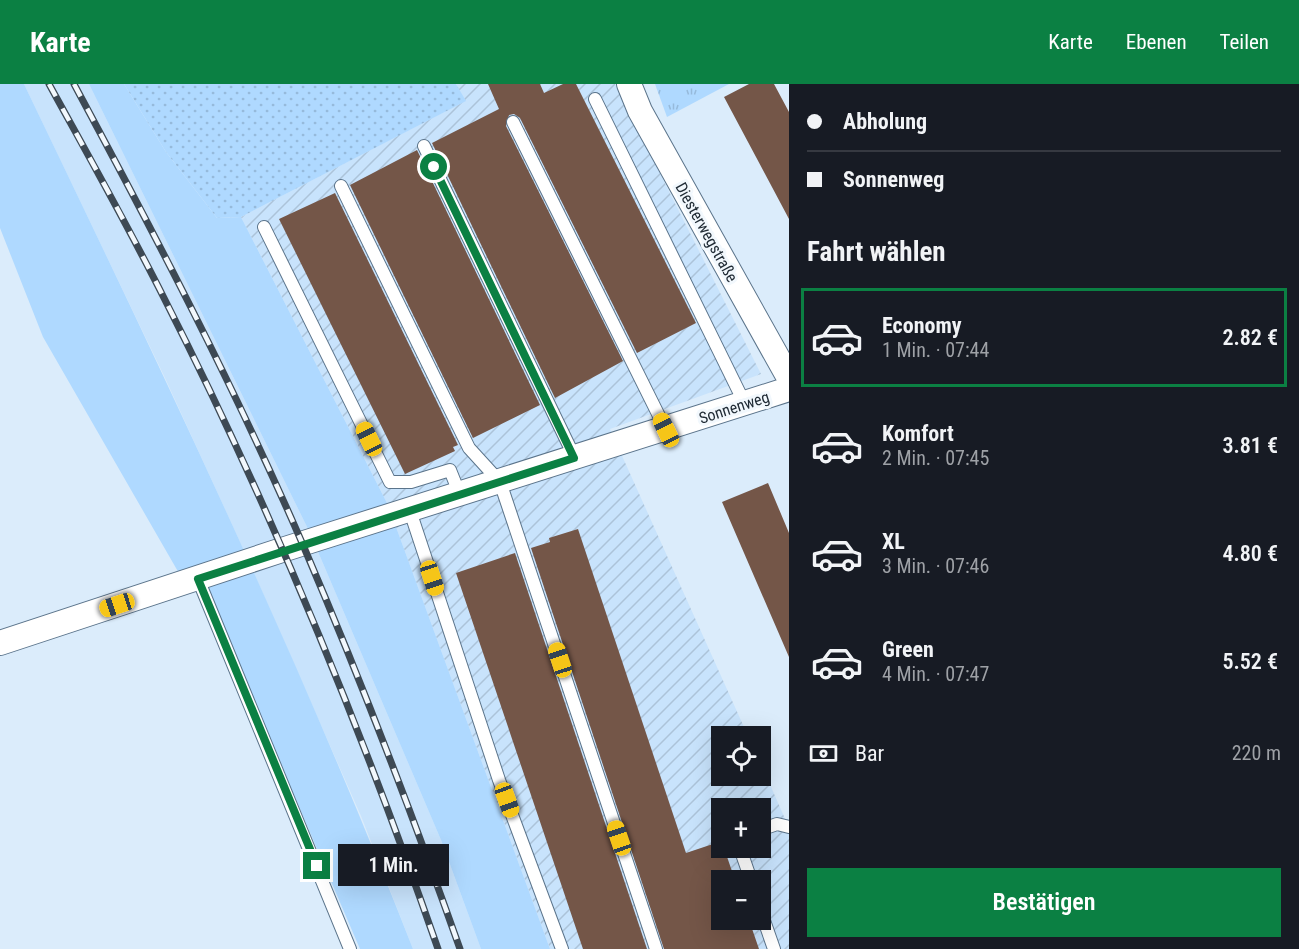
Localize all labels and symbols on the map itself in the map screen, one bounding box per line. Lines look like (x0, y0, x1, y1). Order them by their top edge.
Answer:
route start (420, 153, 447, 180)
street label: Diesterwegstraße (671, 179, 742, 285)
street label: Sonnenweg (697, 387, 772, 428)
car (650, 410, 682, 450)
car (353, 419, 385, 459)
car (418, 558, 446, 598)
car (97, 591, 137, 619)
car (546, 640, 574, 680)
car (492, 780, 522, 820)
car (605, 818, 633, 858)
callout: 1 Min. (338, 845, 449, 887)
route end (303, 852, 330, 879)

